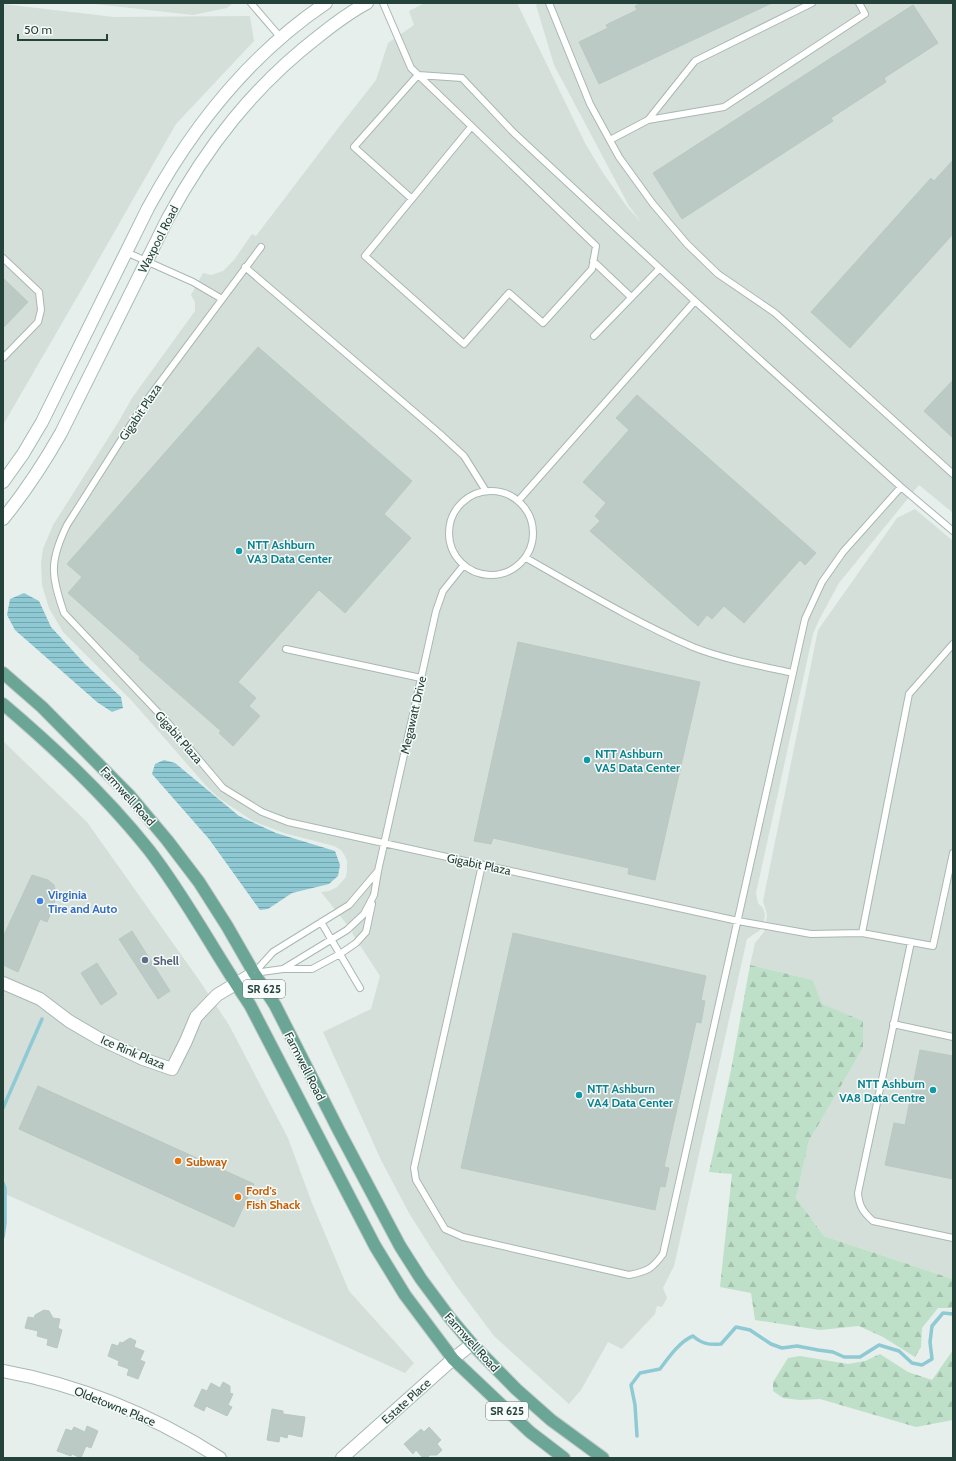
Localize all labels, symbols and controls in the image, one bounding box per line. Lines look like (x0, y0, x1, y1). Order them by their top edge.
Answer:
scale bar (18, 16, 107, 42)
text: 50 m (24, 22, 52, 37)
street label: Waxpool Road (135, 203, 181, 275)
street label: Gigabit Plaza (116, 381, 165, 443)
place label: NTT Ashburn VA3 Data Center (247, 537, 332, 566)
marker: NTT Ashburn VA3 Data Center (234, 546, 244, 556)
street label: Megawatt Drive (397, 675, 429, 755)
street label: Gigabit Plaza (152, 708, 206, 767)
place label: NTT Ashburn VA5 Data Center (595, 746, 680, 775)
marker: NTT Ashburn VA5 Data Center (582, 755, 592, 765)
street label: Farmwell Road (97, 763, 159, 829)
street label: Gigabit Plaza (446, 850, 513, 878)
place label: Virginia Tire and Auto (48, 887, 117, 916)
marker: Virginia Tire and Auto (35, 896, 45, 906)
place label: Shell (153, 953, 179, 968)
marker: Shell (140, 955, 150, 965)
road number: SR 625 (243, 980, 285, 998)
street label: Farmwell Road (281, 1029, 329, 1103)
street label: Ice Rink Plaza (99, 1032, 168, 1072)
place label: NTT Ashburn VA8 Data Centre (839, 1076, 925, 1105)
place label: NTT Ashburn VA4 Data Center (587, 1081, 673, 1110)
marker: NTT Ashburn VA8 Data Centre (928, 1085, 938, 1095)
marker: NTT Ashburn VA4 Data Center (574, 1090, 584, 1100)
place label: Subway (186, 1154, 228, 1169)
marker: Subway (173, 1156, 183, 1166)
place label: Ford's Fish Shack (246, 1183, 300, 1212)
marker: Ford's Fish Shack (233, 1192, 243, 1202)
street label: Farmwell Road (441, 1309, 503, 1375)
street label: Estate Place (378, 1375, 434, 1427)
street label: Oldetowne Place (72, 1383, 158, 1429)
road number: SR 625 (486, 1402, 528, 1420)

